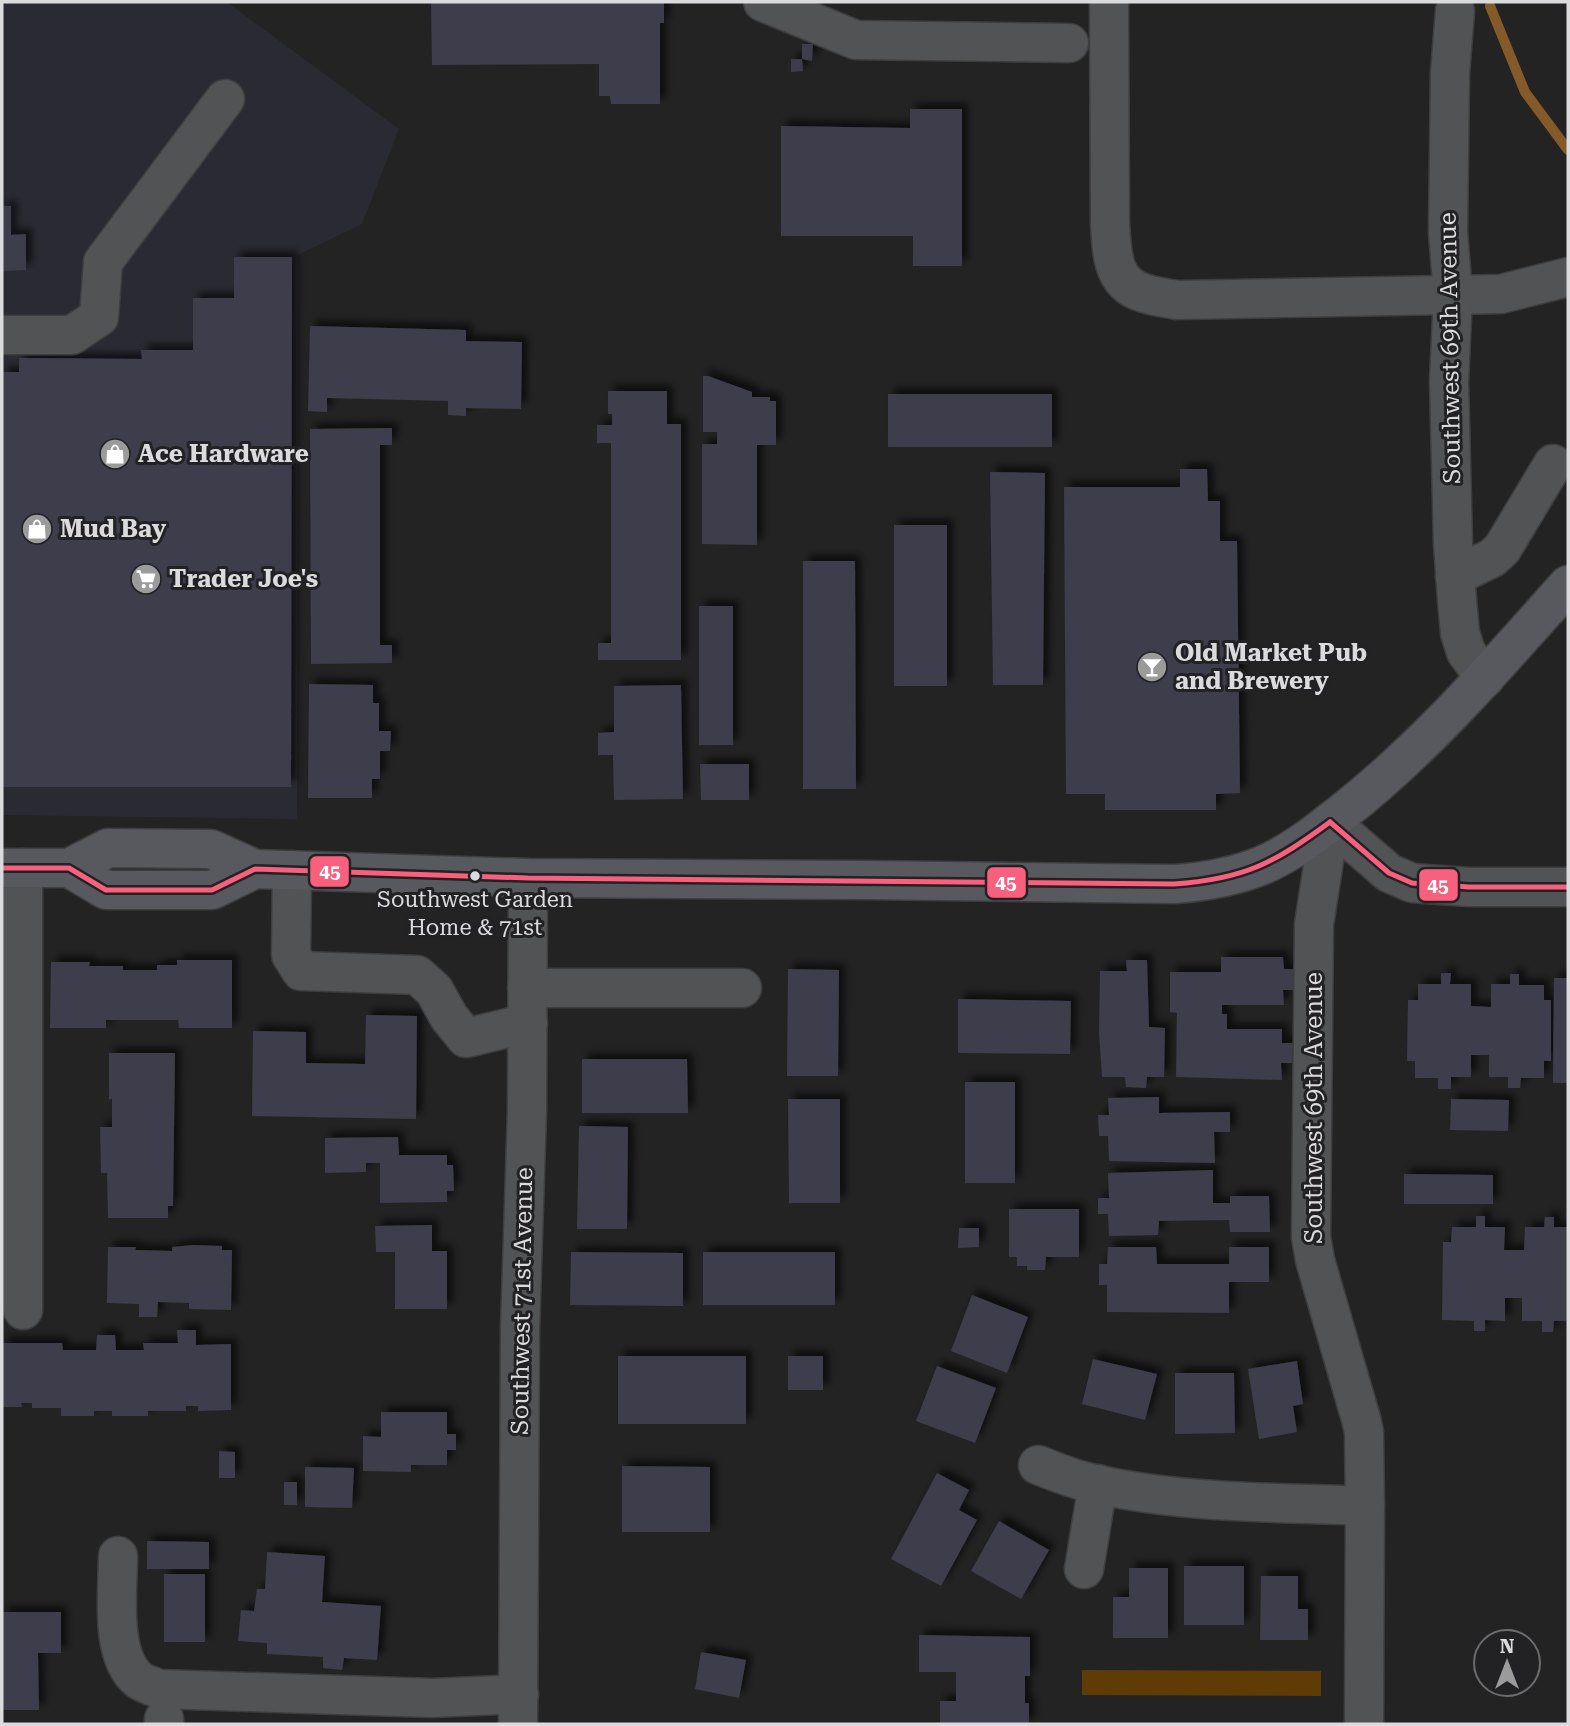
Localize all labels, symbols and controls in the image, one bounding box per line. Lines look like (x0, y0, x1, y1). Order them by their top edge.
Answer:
street label: Southwest 69th Avenue (1434, 212, 1466, 484)
shop icon: Ace Hardware (98, 437, 132, 471)
place label: Ace Hardware (138, 440, 309, 468)
shop icon: Mud Bay (20, 512, 54, 546)
place label: Mud Bay (60, 515, 167, 543)
supermarket icon: Trader Joe's (129, 562, 163, 596)
place label: Trader Joe's (169, 565, 318, 593)
place label: Old Market Pub and Brewery (1175, 639, 1367, 695)
bar icon: Old Market Pub and Brewery (1135, 650, 1169, 684)
line badge: 45 (309, 855, 350, 888)
text: 45 (319, 860, 341, 883)
line badge: 45 (986, 866, 1027, 899)
line badge: 45 (1418, 868, 1459, 902)
marker: Southwest Garden Home & 71st (468, 869, 482, 883)
text: 45 (995, 871, 1017, 894)
text: 45 (1427, 874, 1449, 897)
place label: Southwest Garden Home & 71st (377, 887, 573, 940)
street label: Southwest 69th Avenue (1300, 972, 1328, 1244)
street label: Southwest 71st Avenue (506, 1167, 538, 1435)
north arrow (1472, 1628, 1542, 1698)
text: N (1500, 1635, 1515, 1658)

